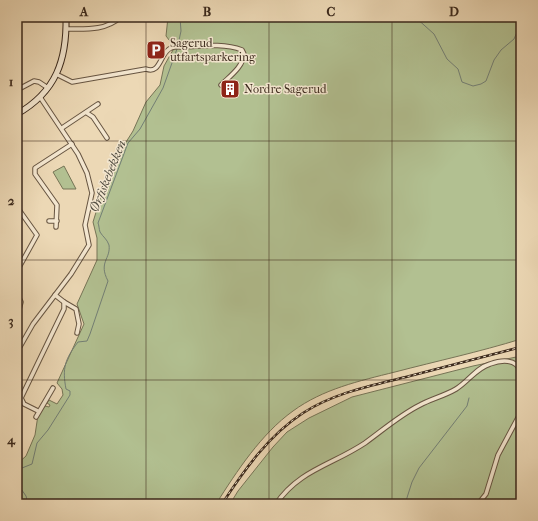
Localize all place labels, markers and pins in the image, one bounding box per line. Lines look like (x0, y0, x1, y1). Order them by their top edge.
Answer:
place label: Sagerud utfartsparkering (169, 36, 256, 64)
parking icon: Sagerud utfartsparkering (145, 39, 167, 61)
building icon: Nordre Sagerud (219, 78, 241, 100)
place label: Nordre Sagerud (244, 82, 327, 96)

